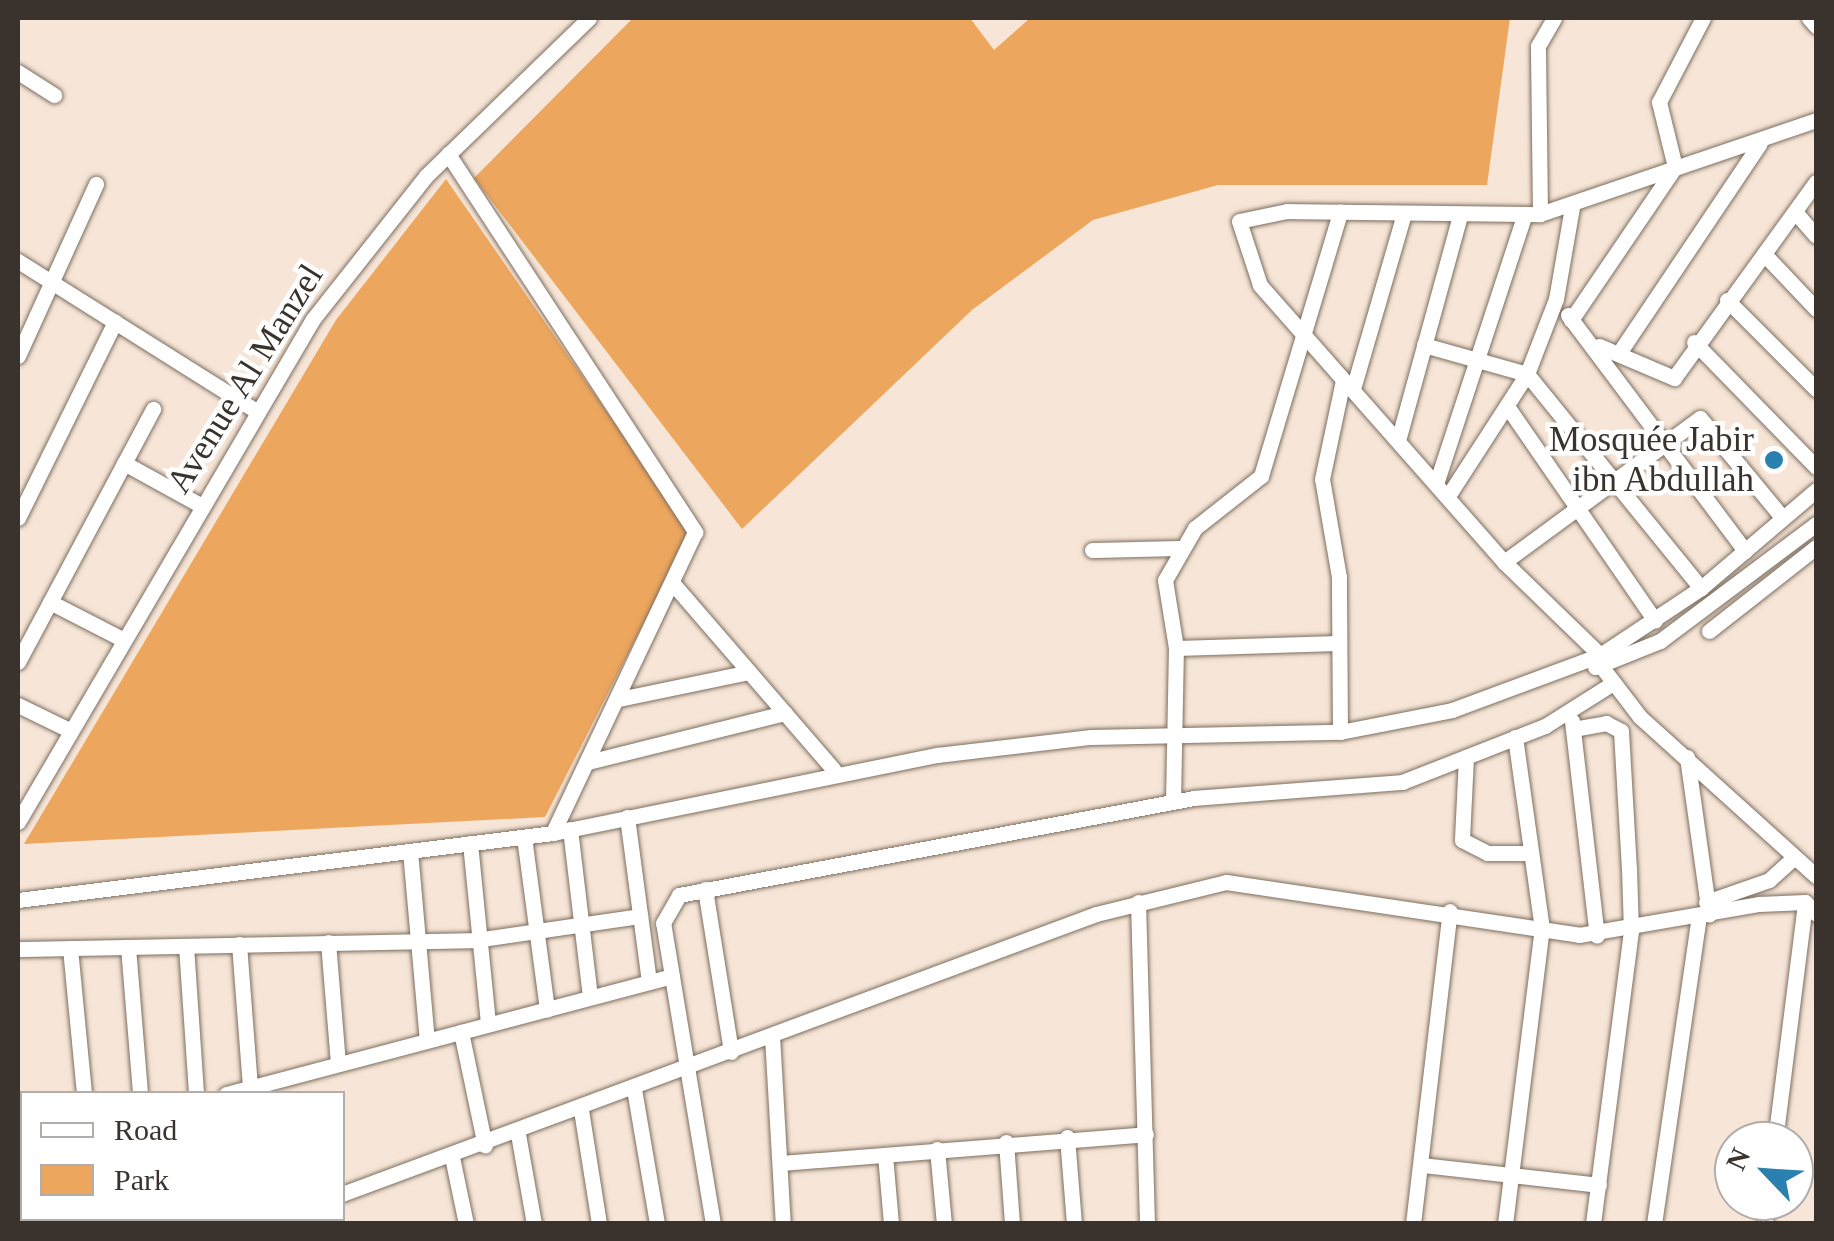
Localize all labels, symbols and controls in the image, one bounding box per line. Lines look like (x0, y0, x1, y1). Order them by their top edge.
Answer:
street label: Avenue Al Manzel (158, 257, 332, 501)
place label: Mosquée Jabir ibn Abdullah (1544, 419, 1754, 501)
marker: Mosquée Jabir ibn Abdullah (1763, 449, 1785, 471)
legend (20, 1091, 345, 1221)
text: Road (114, 1113, 177, 1146)
north arrow (1714, 1121, 1814, 1221)
text: N (1720, 1143, 1756, 1175)
text: Park (114, 1163, 169, 1196)

